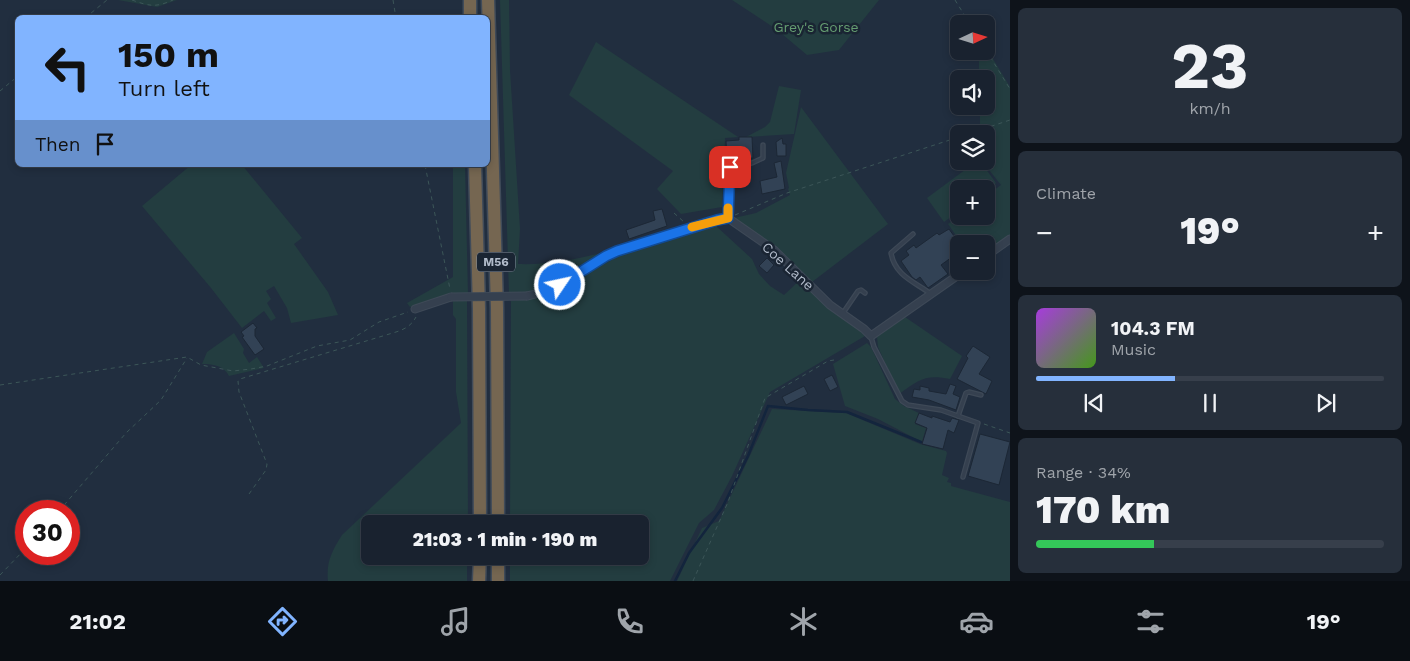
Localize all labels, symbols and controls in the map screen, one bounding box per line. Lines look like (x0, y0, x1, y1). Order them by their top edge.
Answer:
north arrow (950, 15, 995, 60)
map controls (950, 15, 995, 280)
park label: Grey's Gorse (773, 19, 859, 35)
text: 23 (1171, 28, 1249, 104)
text: 150 m (118, 34, 219, 76)
icon: left (35, 35, 100, 100)
button: sound (950, 70, 995, 115)
text: Turn left (118, 76, 210, 101)
text: km/h (1189, 99, 1231, 118)
button: layers (950, 125, 995, 170)
icon: arrive (91, 130, 119, 158)
text: Then (35, 133, 81, 156)
pin (709, 146, 751, 188)
icon: arrive (716, 153, 744, 181)
button: + (950, 180, 995, 225)
text: Climate (1036, 184, 1096, 203)
text: 19° (1180, 209, 1240, 253)
text: − (1036, 216, 1053, 249)
text: + (1367, 216, 1384, 249)
button: − (950, 235, 995, 280)
street label: Coe Lane (759, 239, 817, 293)
road number: M56 (477, 252, 515, 272)
position arrow (533, 258, 585, 310)
text: 104.3 FM (1111, 317, 1195, 340)
text: Music (1111, 340, 1156, 359)
icon: previous (1080, 389, 1108, 417)
icon: pause (1196, 389, 1224, 417)
icon: next (1312, 389, 1340, 417)
text: Range · 34% (1036, 463, 1131, 482)
text: 170 km (1036, 488, 1170, 532)
speed limit sign: 30 (15, 500, 80, 565)
text: 21:03 · 1 min · 190 m (413, 528, 597, 551)
icon: directions (265, 604, 300, 639)
icon: music (438, 604, 473, 639)
icon: phone (612, 604, 647, 639)
icon: climate (786, 604, 821, 639)
icon: car (959, 604, 994, 639)
icon: filters (1133, 604, 1168, 639)
text: 21:02 (69, 609, 126, 634)
text: 19° (1307, 609, 1341, 634)

